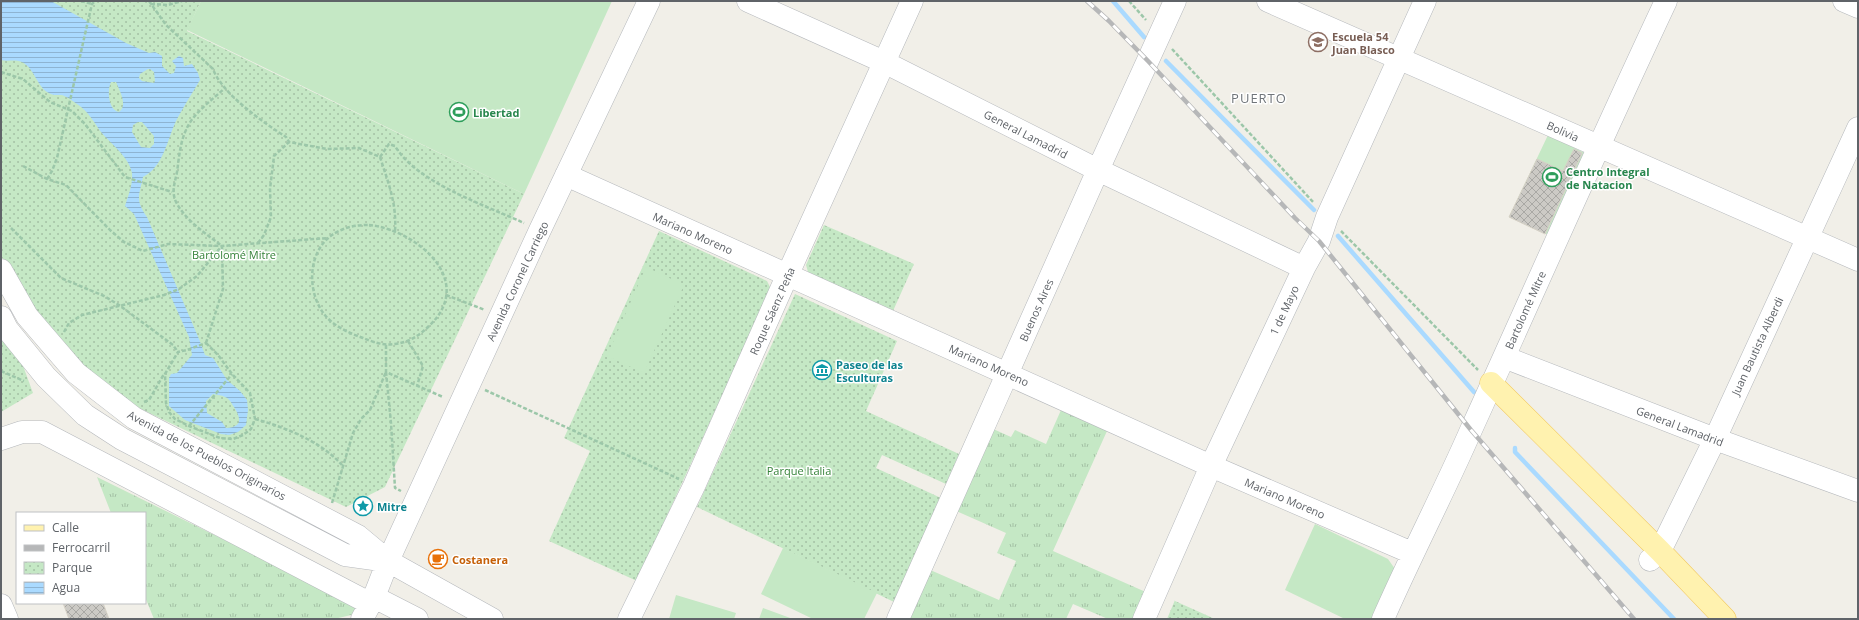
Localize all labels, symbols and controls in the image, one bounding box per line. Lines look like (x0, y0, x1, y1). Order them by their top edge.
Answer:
place label: Escuela 54 Juan Blasco (1331, 29, 1395, 57)
school or university icon: Escuela 54 Juan Blasco (1307, 31, 1329, 53)
district label: PUERTO (1231, 89, 1287, 107)
sports icon: Libertad (448, 101, 470, 123)
place label: Libertad (473, 105, 519, 120)
street label: General Lamadrid (982, 106, 1070, 162)
street label: Bolivia (1545, 117, 1581, 145)
place label: Centro Integral de Natacion (1566, 164, 1650, 192)
sports icon: Centro Integral de Natacion (1541, 166, 1563, 188)
street label: Mariano Moreno (651, 209, 736, 258)
street label: Avenida Coronel Carriego (483, 218, 552, 343)
park label: Bartolomé Mitre (192, 247, 276, 262)
street label: Roque Sáenz Peña (746, 265, 798, 357)
street label: Bartolomé Mitre (1501, 269, 1549, 351)
street label: Buenos Aires (1015, 276, 1057, 344)
street label: 1 de Mayo (1266, 282, 1302, 337)
street label: Juan Bautista Alberdi (1727, 294, 1786, 398)
street label: Mariano Moreno (947, 341, 1032, 390)
place label: Paseo de las Esculturas (836, 357, 904, 385)
museum icon: Paseo de las Esculturas (811, 359, 833, 381)
street label: General Lamadrid (1634, 402, 1726, 450)
street label: Avenida de los Pueblos Originarios (125, 407, 289, 503)
park label: Parque Italia (767, 463, 831, 478)
street label: Mariano Moreno (1242, 474, 1328, 522)
place icon: Mitre (352, 495, 374, 517)
place label: Mitre (377, 499, 407, 514)
legend (16, 512, 146, 604)
text: Calle (52, 519, 79, 536)
text: Ferrocarril (52, 539, 110, 556)
cafe icon: Costanera (427, 548, 449, 570)
place label: Costanera (452, 552, 508, 567)
text: Parque (52, 559, 92, 576)
text: Agua (52, 579, 80, 596)

